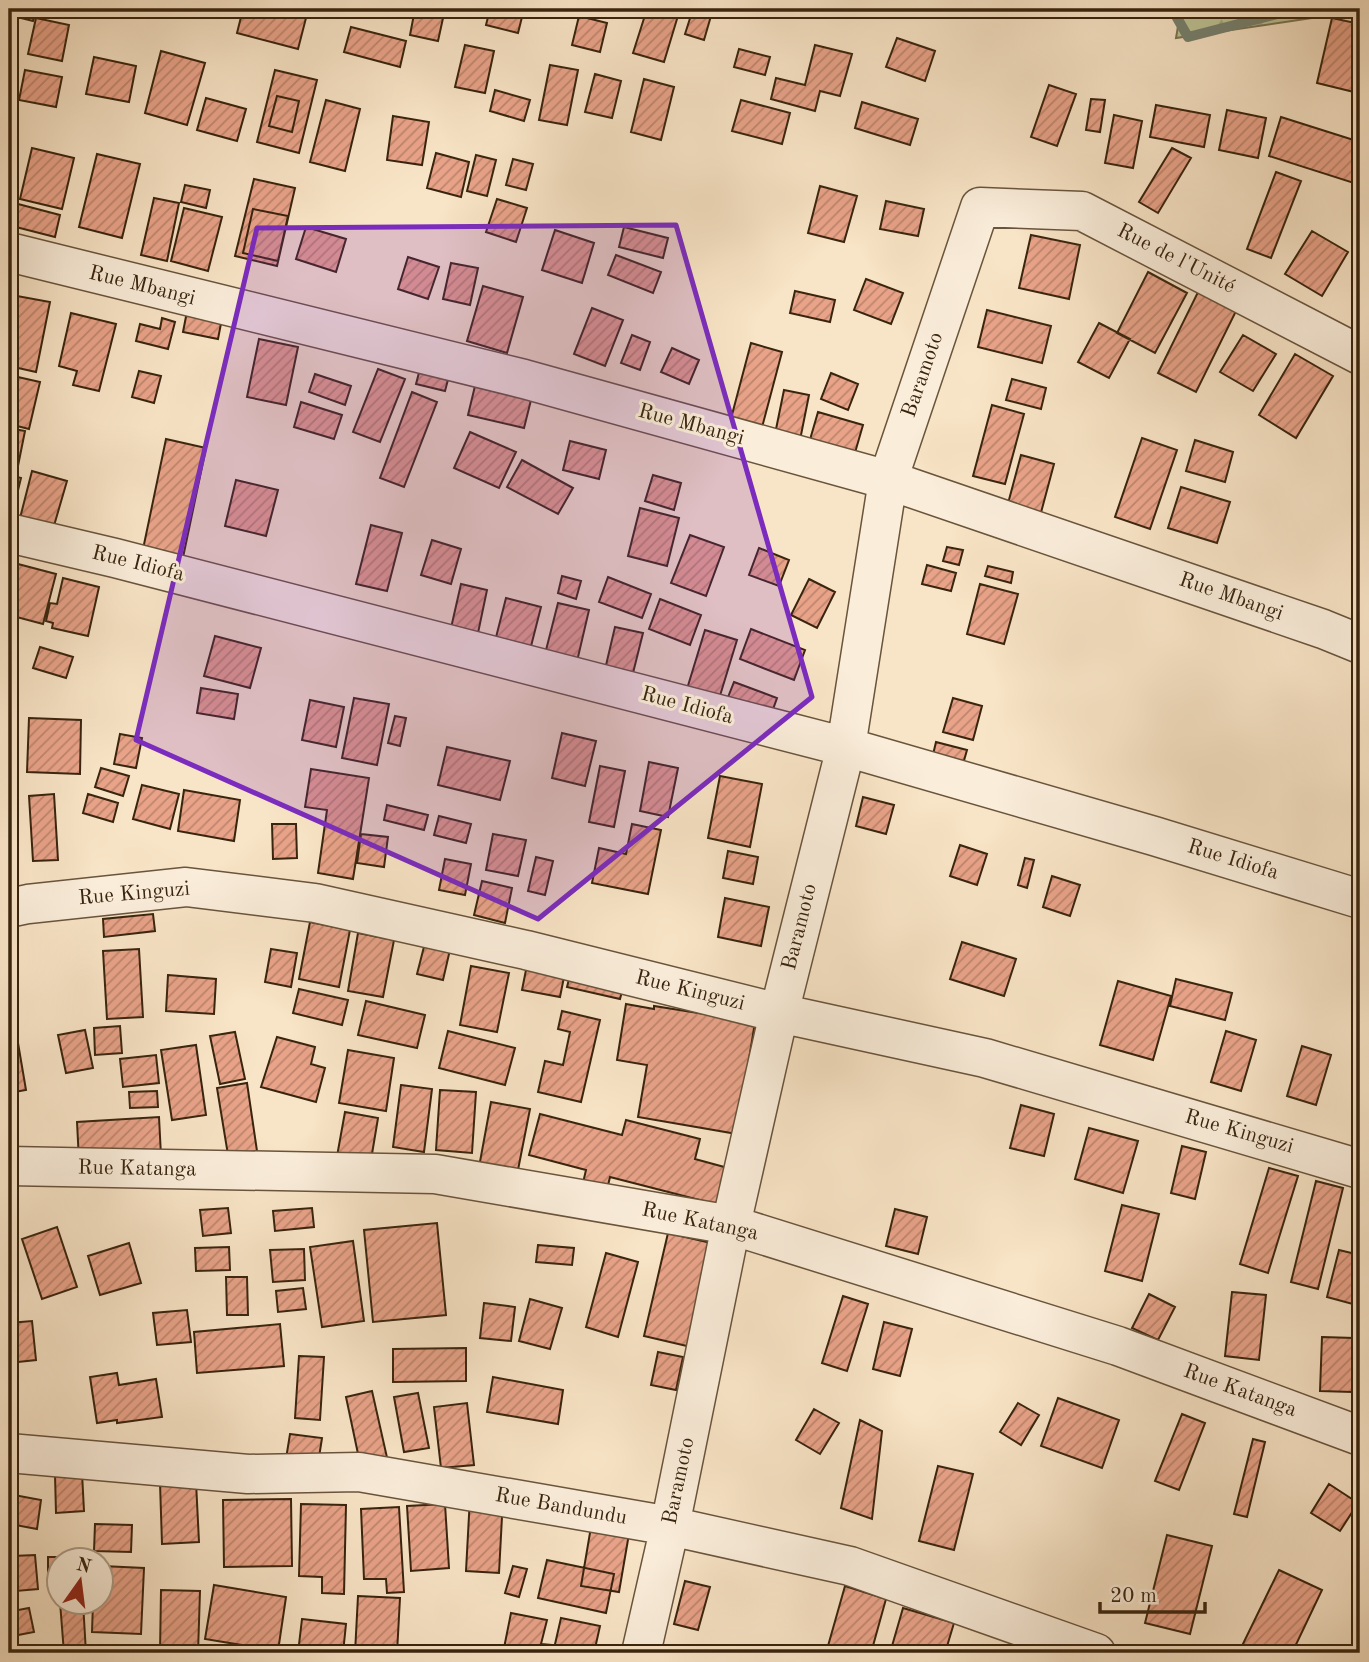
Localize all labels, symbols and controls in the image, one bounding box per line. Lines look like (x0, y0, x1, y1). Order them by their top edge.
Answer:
street label: Rue de l'Unité (1114, 220, 1238, 298)
street label: Rue Mbangi (87, 263, 197, 309)
street label: Baramoto (899, 330, 947, 420)
street label: Rue Mbangi (636, 401, 746, 449)
street label: Rue Idiofa (90, 542, 186, 586)
street label: Rue Mbangi (1176, 569, 1286, 625)
street label: Rue Idiofa (639, 684, 735, 728)
street label: Rue Idiofa (1185, 836, 1281, 884)
street label: Rue Kinguzi (77, 879, 191, 909)
street label: Baramoto (779, 881, 821, 973)
street label: Rue Kinguzi (633, 967, 747, 1015)
street label: Rue Kinguzi (1182, 1106, 1296, 1158)
street label: Rue Katanga (77, 1157, 197, 1181)
street label: Rue Katanga (640, 1199, 760, 1245)
street label: Rue Katanga (1181, 1361, 1299, 1421)
street label: Baramoto (660, 1435, 698, 1527)
street label: Rue Bandundu (493, 1485, 629, 1529)
north arrow (46, 1546, 116, 1616)
text: N (74, 1556, 93, 1578)
scale bar (1100, 1571, 1204, 1615)
text: 20 m (1110, 1586, 1157, 1607)

